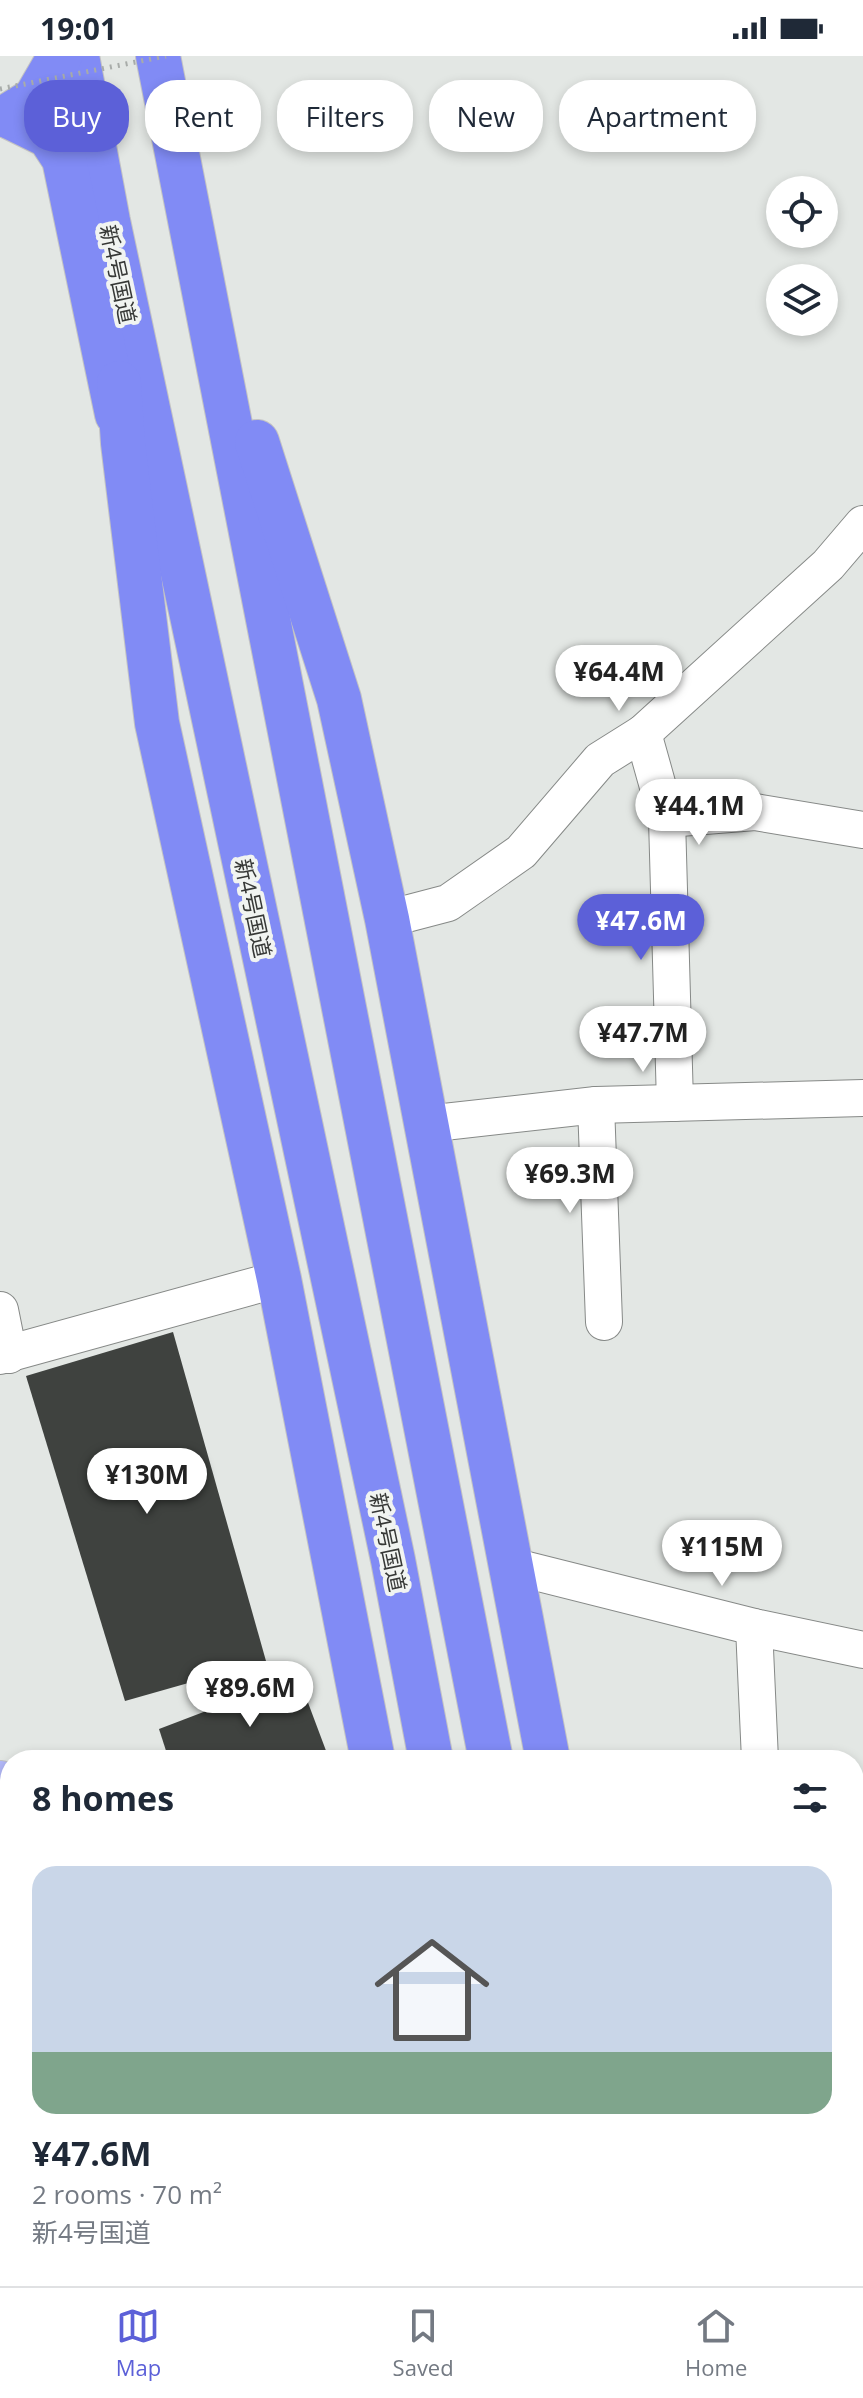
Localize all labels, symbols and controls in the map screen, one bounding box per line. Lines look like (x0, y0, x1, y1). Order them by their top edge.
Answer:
text: 19:01 (40, 8, 117, 49)
chip: Buy (24, 80, 129, 152)
chip: Rent (145, 80, 261, 152)
chip: Filters (277, 80, 413, 152)
chip: New (429, 80, 543, 152)
chip: Apartment (559, 80, 756, 152)
map controls (766, 176, 838, 336)
button: locate (766, 176, 838, 248)
street label: 新4号国道 (94, 222, 144, 326)
button: layers (766, 264, 838, 336)
pin: ¥64.4M (554, 645, 684, 713)
text: ¥64.4M (573, 653, 665, 689)
pin: ¥44.1M (634, 779, 764, 847)
text: ¥44.1M (653, 787, 745, 823)
street label: 新4号国道 (229, 856, 279, 960)
pin: ¥47.6M (576, 894, 706, 962)
text: ¥47.6M (595, 902, 687, 938)
pin: ¥47.7M (578, 1006, 708, 1074)
text: ¥47.7M (597, 1014, 689, 1050)
pin: ¥69.3M (505, 1147, 635, 1215)
text: ¥69.3M (524, 1155, 616, 1191)
pin: ¥130M (91, 1448, 203, 1516)
text: ¥130M (105, 1456, 189, 1492)
street label: 新4号国道 (364, 1490, 414, 1594)
pin: ¥115M (666, 1520, 778, 1588)
text: ¥115M (680, 1528, 764, 1564)
pin: ¥89.6M (185, 1661, 315, 1729)
text: ¥89.6M (204, 1669, 296, 1705)
text: 8 homes (32, 1775, 174, 1821)
icon: filters (788, 1776, 832, 1820)
icon: home (360, 1918, 504, 2062)
text: ¥47.6M (32, 2130, 152, 2176)
text: 2 rooms · 70 m² (32, 2176, 222, 2212)
text: 新4号国道 (32, 2214, 151, 2250)
tab: Map (116, 2304, 161, 2382)
tab: Saved (393, 2304, 454, 2382)
tab: Home (685, 2304, 747, 2382)

